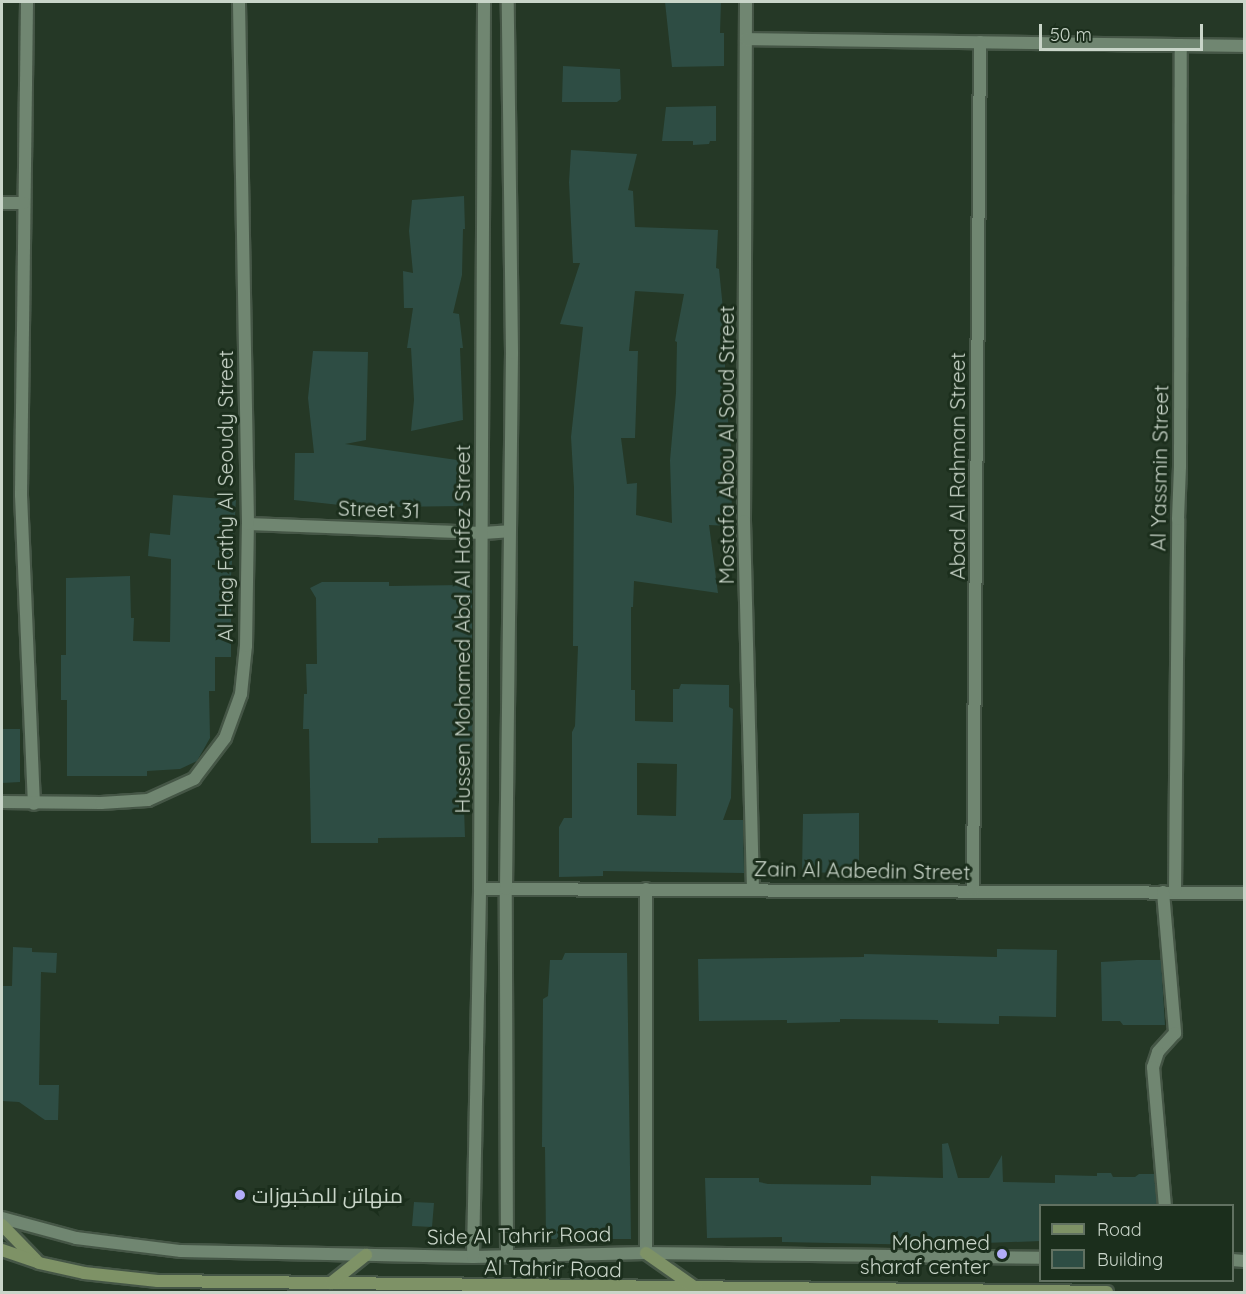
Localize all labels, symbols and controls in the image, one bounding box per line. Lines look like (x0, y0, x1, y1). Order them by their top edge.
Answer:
scale bar (1042, 12, 1206, 50)
text: 50 m (1050, 23, 1092, 46)
street label: Mostafa Abou Al Soud Street (713, 306, 739, 584)
street label: Al Hag Fathy Al Seoudy Street (212, 350, 238, 642)
street label: Abad Al Rahman Street (944, 352, 970, 580)
street label: Al Yassmin Street (1145, 385, 1173, 551)
street label: Hussen Mohamed Abd Al Hafez Street (449, 444, 475, 814)
street label: Street 31 (338, 495, 420, 523)
street label: Zain Al Aabedin Street (754, 856, 970, 884)
place label: منهاتن للمخبوزات (252, 1182, 403, 1208)
marker: منهاتن للمخبوزات (233, 1188, 247, 1202)
legend (1039, 1204, 1234, 1282)
text: Road (1097, 1218, 1142, 1241)
street label: Side Al Tahrir Road (427, 1221, 611, 1249)
place label: Mohamed sharaf center (860, 1229, 990, 1279)
marker: Mohamed sharaf center (995, 1247, 1009, 1261)
text: Building (1097, 1248, 1163, 1271)
street label: Al Tahrir Road (484, 1254, 622, 1282)

